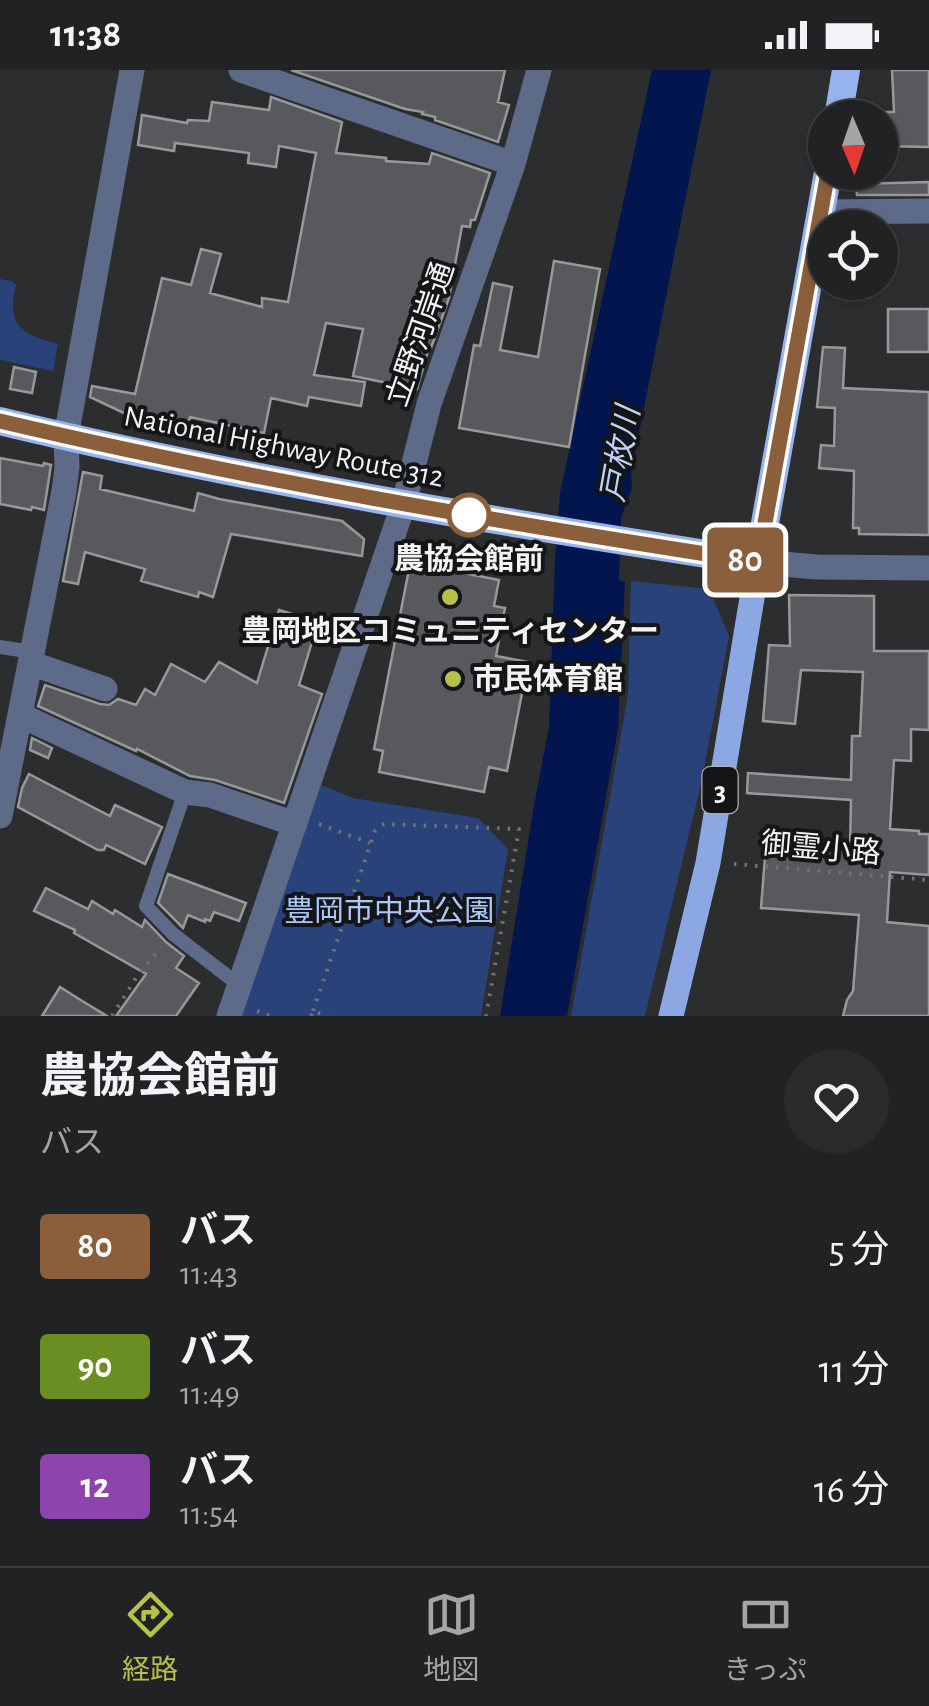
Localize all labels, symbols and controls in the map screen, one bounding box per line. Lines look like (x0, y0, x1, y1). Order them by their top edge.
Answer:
text: 11:38 (50, 16, 121, 54)
north arrow (808, 100, 898, 190)
map controls (808, 100, 898, 300)
button: locate (808, 210, 898, 300)
street label: 立野河岸通 (380, 258, 460, 410)
street label: National Highway Route 312 (121, 401, 446, 493)
water label: 戸枚川 (596, 401, 646, 504)
marker: 農協会館前 (448, 494, 490, 536)
line badge: 80 (700, 528, 790, 592)
place label: 農協会館前 (394, 543, 544, 575)
text: 80 (727, 543, 763, 578)
marker: 豊岡地区コミュニティセンター (439, 586, 461, 608)
place label: 豊岡地区コミュニティセンター (241, 615, 659, 647)
place label: 市民体育館 (473, 663, 623, 695)
marker: 市民体育館 (442, 668, 464, 690)
road number: 3 (702, 767, 738, 813)
street label: 御霊小路 (760, 827, 882, 869)
park label: 豊岡市中央公園 (284, 895, 494, 927)
button: heart (784, 1049, 889, 1154)
text: 農協会館前 (40, 1054, 280, 1102)
text: バス (40, 1127, 104, 1159)
text: バス (180, 1213, 256, 1251)
text: 80 (77, 1229, 113, 1264)
text: 5 分 (829, 1232, 889, 1270)
text: 11:43 (180, 1258, 238, 1290)
text: バス (180, 1333, 256, 1371)
text: 90 (77, 1349, 113, 1384)
text: 11 分 (819, 1352, 889, 1390)
text: 11:49 (180, 1378, 240, 1410)
text: バス (180, 1453, 256, 1491)
text: 12 (80, 1469, 110, 1504)
text: 16 分 (814, 1472, 889, 1510)
text: 11:54 (180, 1498, 238, 1530)
tab: 経路 (122, 1587, 178, 1688)
tab: 地図 (423, 1587, 479, 1688)
tab: きっぷ (724, 1587, 807, 1688)

